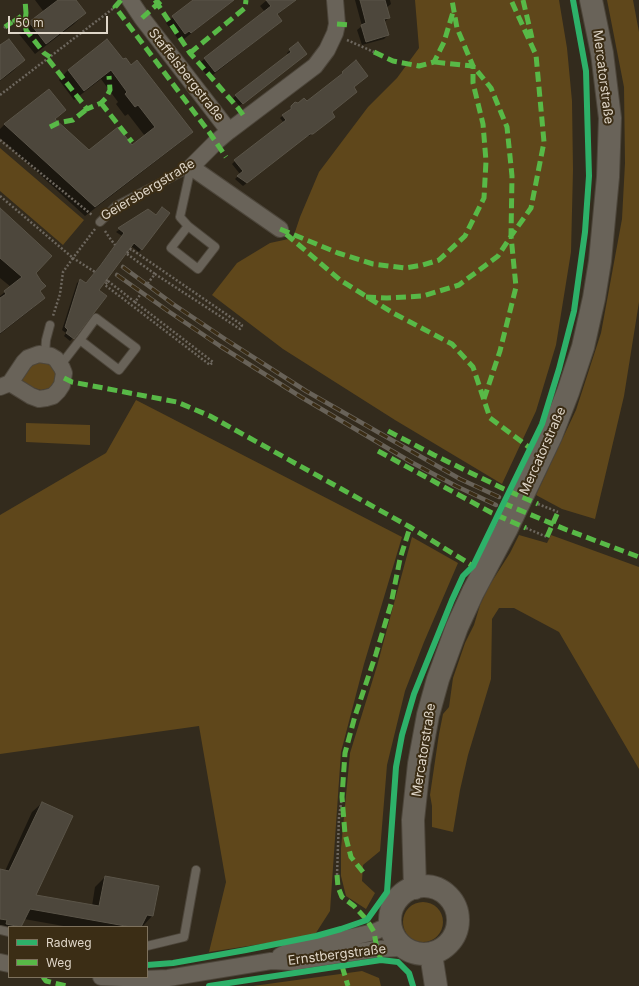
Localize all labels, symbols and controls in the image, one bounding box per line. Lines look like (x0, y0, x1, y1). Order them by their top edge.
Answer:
scale bar (10, 8, 110, 34)
text: 50 m (15, 15, 44, 30)
street label: Staffelsbergstraße (145, 26, 227, 124)
street label: Mercatorstraße (589, 29, 617, 125)
street label: Geiersbergstraße (98, 156, 198, 224)
street label: Mercatorstraße (517, 405, 569, 497)
street label: Mercatorstraße (409, 702, 439, 798)
legend (8, 926, 148, 978)
text: Radweg (46, 935, 92, 950)
street label: Ernstbergstraße (287, 941, 387, 969)
text: Weg (46, 955, 72, 970)

